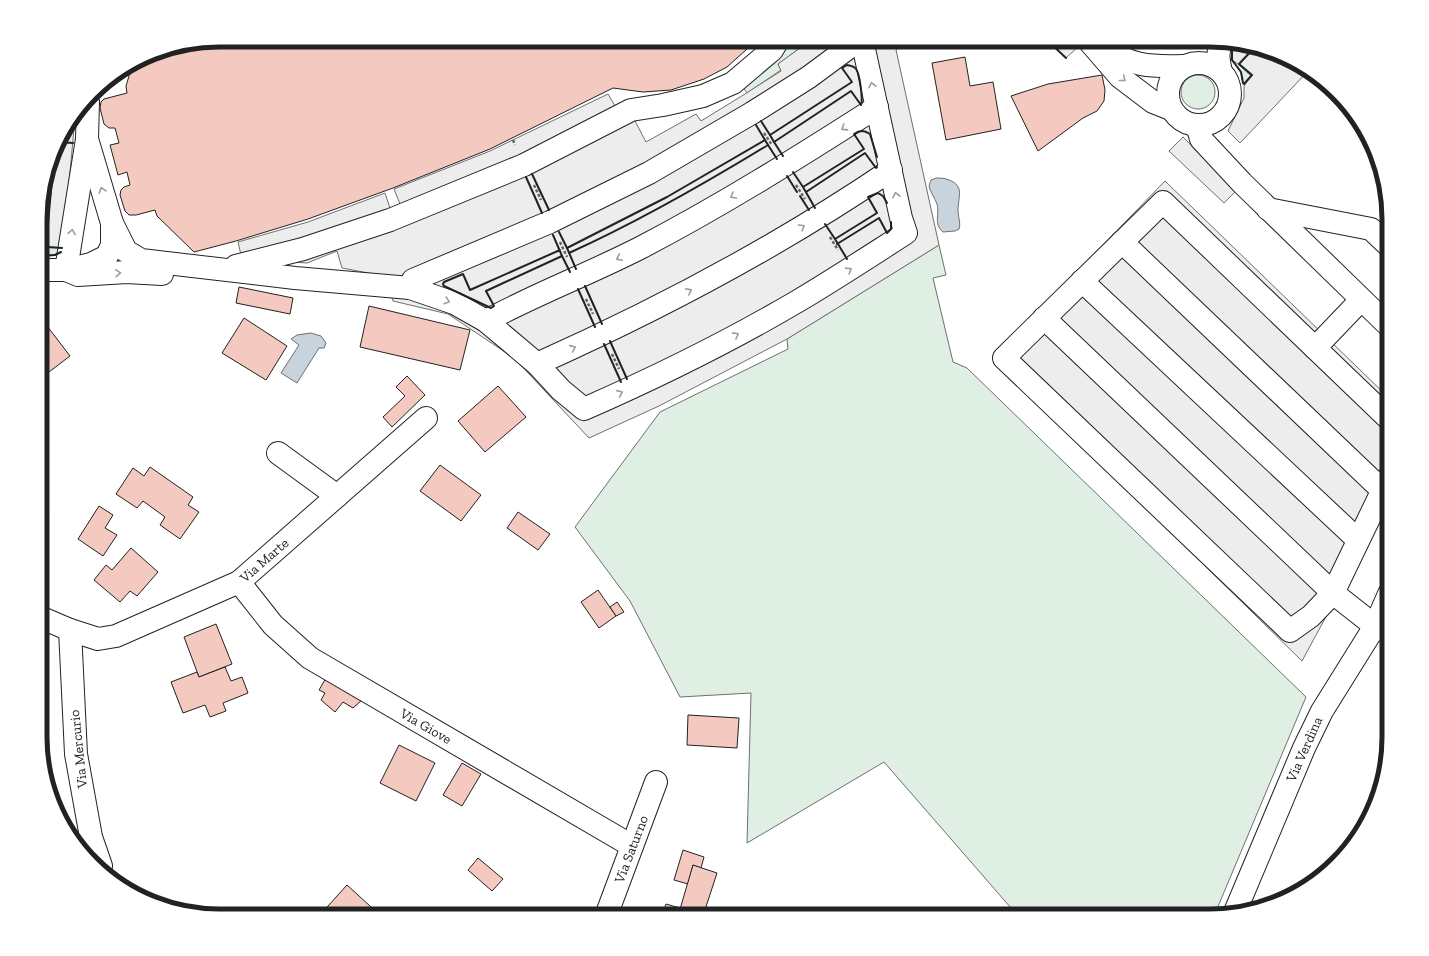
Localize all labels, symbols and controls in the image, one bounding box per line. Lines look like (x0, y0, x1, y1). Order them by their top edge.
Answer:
one-way arrow (1119, 75, 1126, 82)
one-way arrow (868, 82, 876, 89)
one-way arrow (841, 124, 848, 131)
one-way arrow (98, 186, 107, 193)
one-way arrow (730, 192, 737, 199)
one-way arrow (893, 192, 901, 198)
one-way arrow (798, 224, 805, 231)
one-way arrow (67, 229, 76, 235)
one-way arrow (616, 254, 623, 261)
one-way arrow (845, 267, 852, 275)
one-way arrow (115, 268, 121, 277)
one-way arrow (685, 288, 692, 296)
one-way arrow (443, 296, 450, 304)
one-way arrow (732, 333, 739, 340)
one-way arrow (568, 345, 576, 353)
one-way arrow (616, 390, 623, 398)
street label: Via Marte (236, 534, 293, 587)
street label: Via Giove (396, 704, 455, 748)
street label: Via Mercurio (66, 709, 91, 790)
street label: Via Verdina (1282, 714, 1326, 785)
street label: Via Saturno (610, 813, 652, 886)

